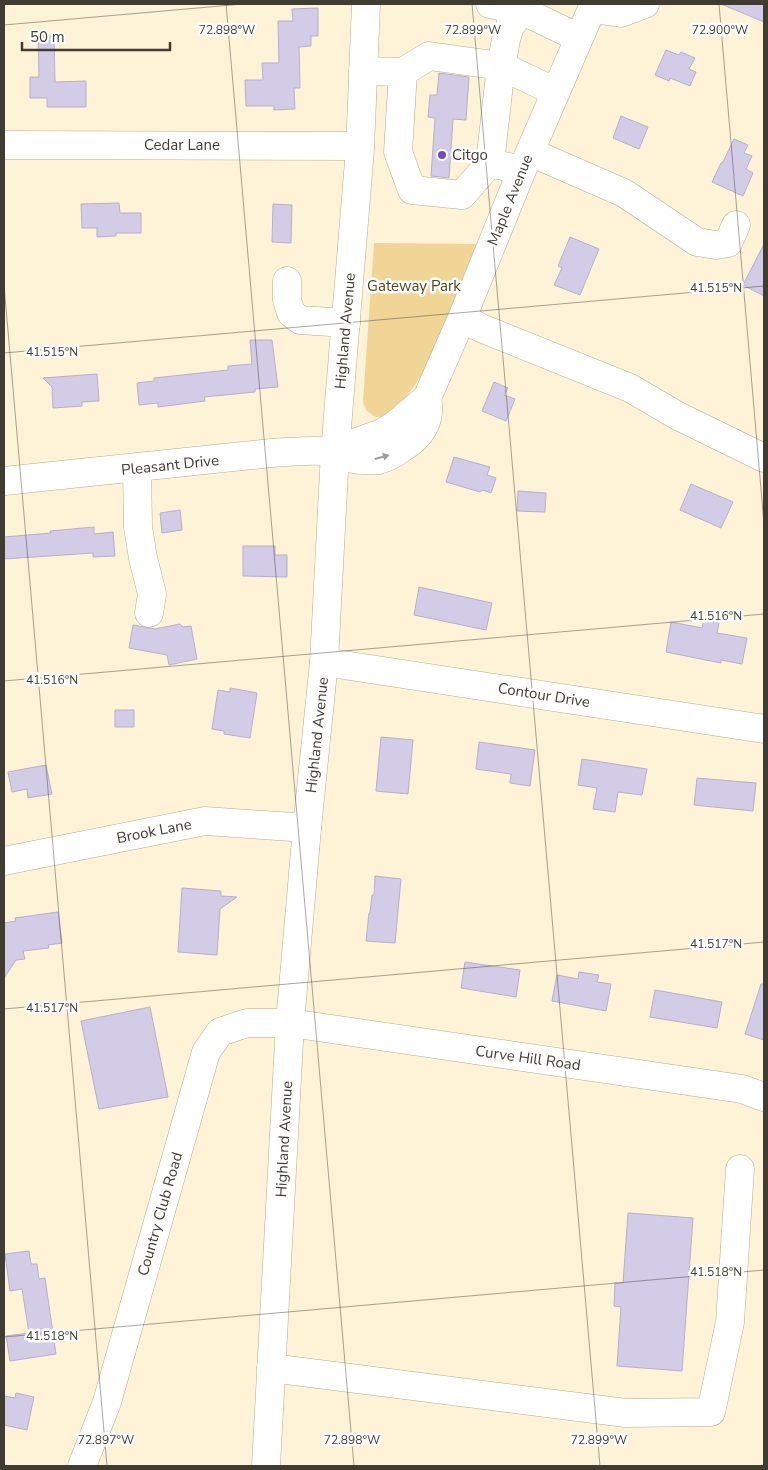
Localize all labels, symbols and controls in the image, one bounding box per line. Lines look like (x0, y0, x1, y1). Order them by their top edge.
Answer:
scale bar (22, 20, 170, 52)
text: 72.898°W (199, 22, 255, 38)
text: 72.899°W (445, 22, 501, 38)
text: 72.900°W (692, 22, 748, 38)
text: 50 m (30, 27, 65, 47)
street label: Cedar Lane (144, 135, 220, 155)
place label: Citgo (452, 145, 488, 165)
marker: Citgo (436, 149, 448, 161)
street label: Maple Avenue (483, 151, 537, 249)
street label: Highland Avenue (330, 272, 360, 390)
park label: Gateway Park (367, 276, 461, 296)
text: 41.515°N (690, 280, 742, 296)
text: 41.515°N (26, 344, 78, 360)
street label: Pleasant Drive (120, 450, 220, 480)
one-way arrow (375, 453, 390, 461)
text: 41.516°N (690, 608, 742, 624)
text: 41.516°N (26, 672, 78, 688)
street label: Highland Avenue (301, 676, 333, 794)
street label: Contour Drive (496, 678, 592, 712)
street label: Brook Lane (115, 814, 193, 848)
text: 41.517°N (690, 936, 742, 952)
text: 41.517°N (26, 1000, 78, 1016)
street label: Curve Hill Road (474, 1041, 582, 1075)
street label: Highland Avenue (271, 1080, 297, 1198)
street label: Country Club Road (133, 1150, 187, 1278)
text: 41.518°N (690, 1264, 742, 1280)
text: 41.518°N (26, 1328, 78, 1344)
text: 72.897°W (78, 1432, 134, 1448)
text: 72.898°W (324, 1432, 380, 1448)
text: 72.899°W (571, 1432, 627, 1448)

